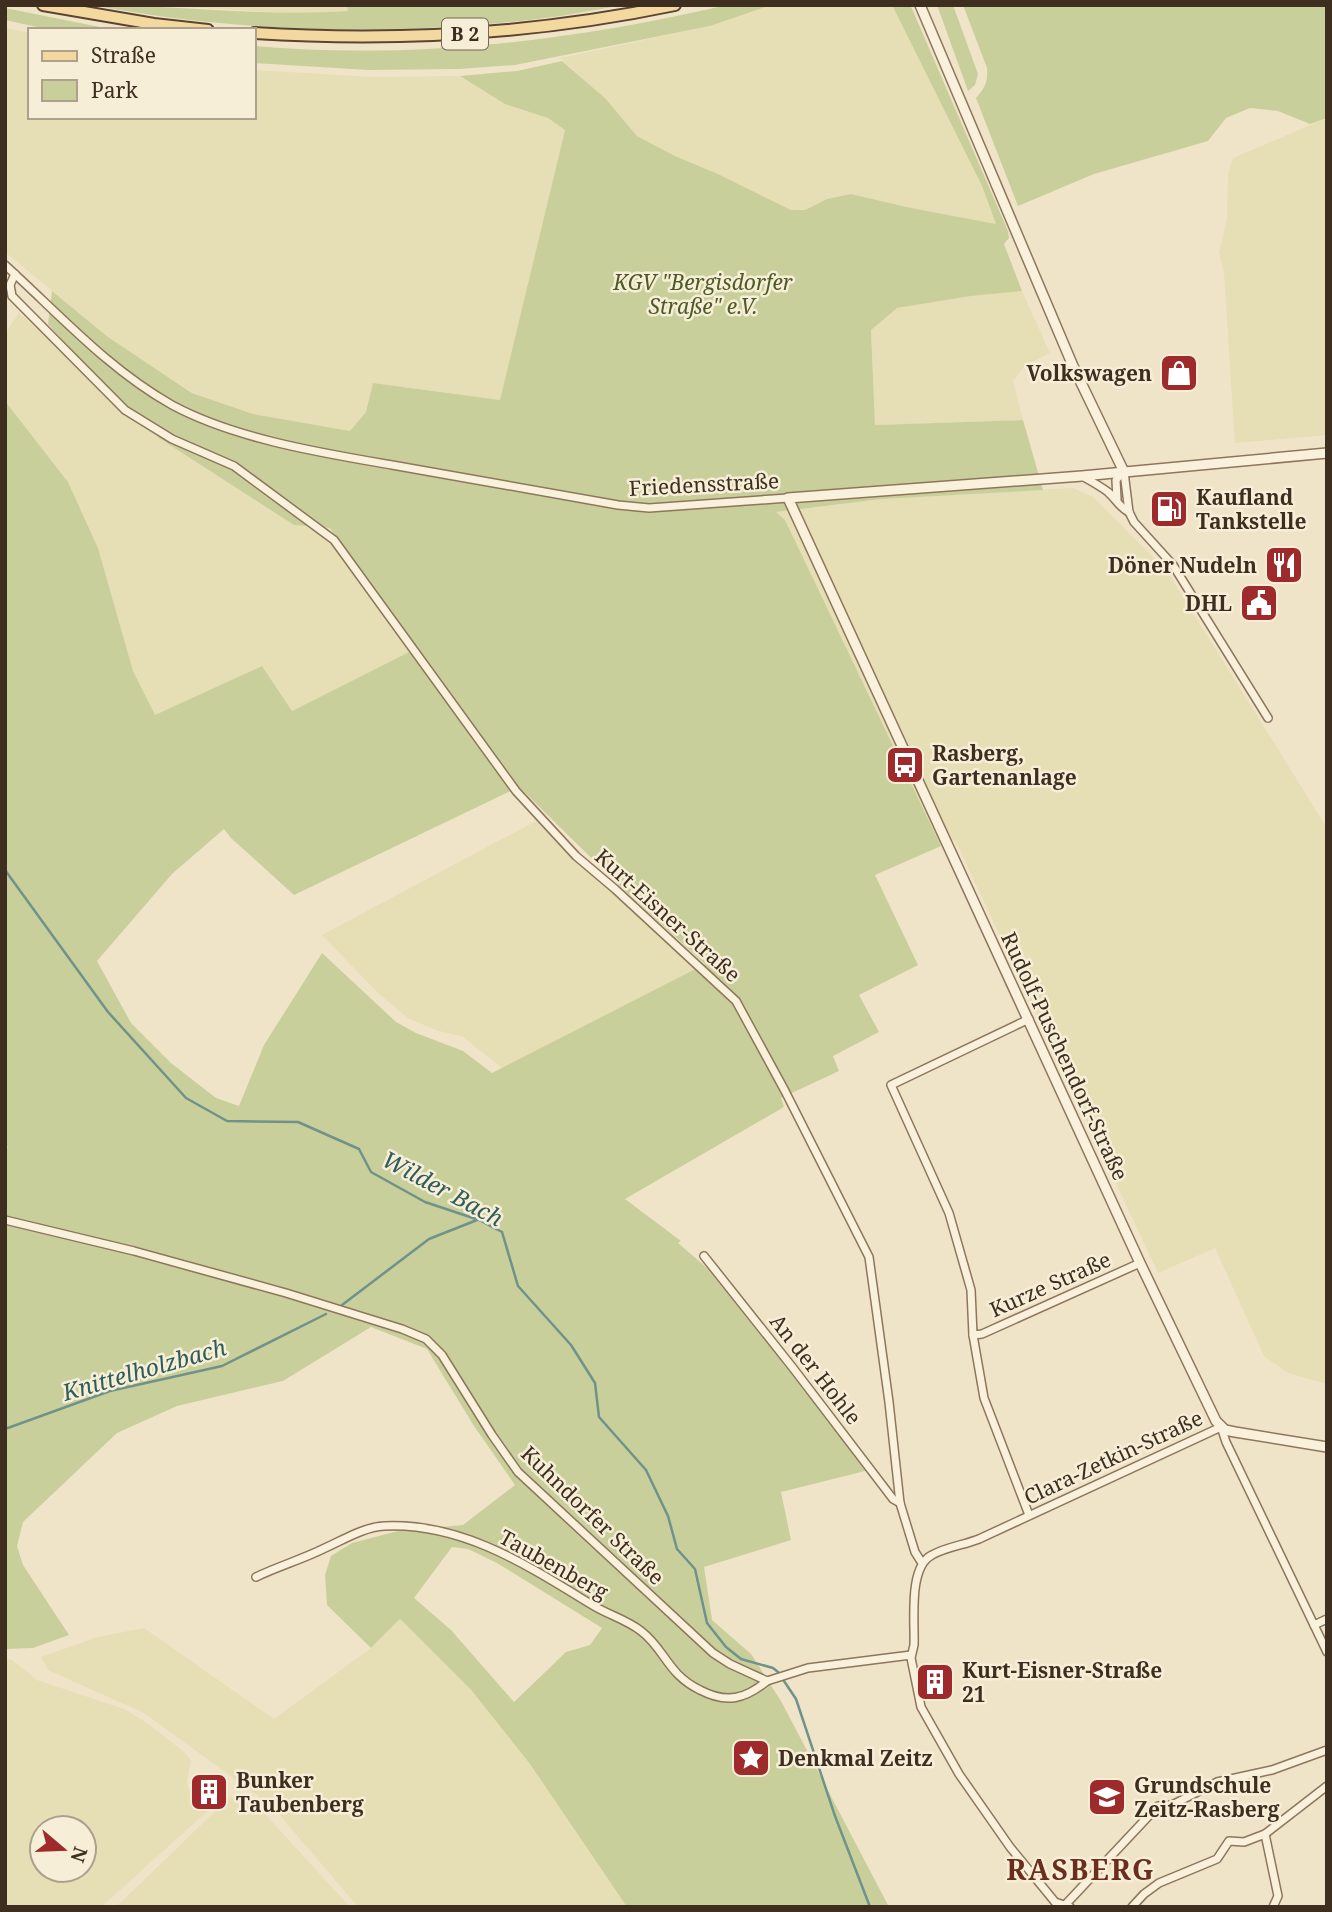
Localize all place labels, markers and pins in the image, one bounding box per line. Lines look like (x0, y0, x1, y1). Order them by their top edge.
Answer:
shop icon: Volkswagen (1158, 352, 1200, 394)
place label: Volkswagen (1026, 359, 1152, 387)
place label: Kaufland Tankstelle (1196, 483, 1306, 535)
fuel station icon: Kaufland Tankstelle (1148, 488, 1190, 530)
restaurant icon: Döner Nudeln (1263, 544, 1305, 586)
place label: Döner Nudeln (1108, 551, 1257, 579)
public building icon: DHL (1238, 582, 1280, 624)
place label: DHL (1185, 589, 1232, 617)
place label: Rasberg, Gartenanlage (932, 739, 1077, 791)
bus stop icon: Rasberg, Gartenanlage (884, 744, 926, 786)
place label: Kurt-Eisner-Straße 21 (962, 1656, 1162, 1708)
building icon: Kurt-Eisner-Straße 21 (914, 1661, 956, 1703)
place icon: Denkmal Zeitz (730, 1737, 772, 1779)
place label: Denkmal Zeitz (778, 1744, 933, 1772)
place label: Bunker Taubenberg (236, 1766, 364, 1818)
building icon: Bunker Taubenberg (188, 1771, 230, 1813)
place label: Grundschule Zeitz-Rasberg (1134, 1771, 1280, 1823)
school or university icon: Grundschule Zeitz-Rasberg (1086, 1776, 1128, 1818)

